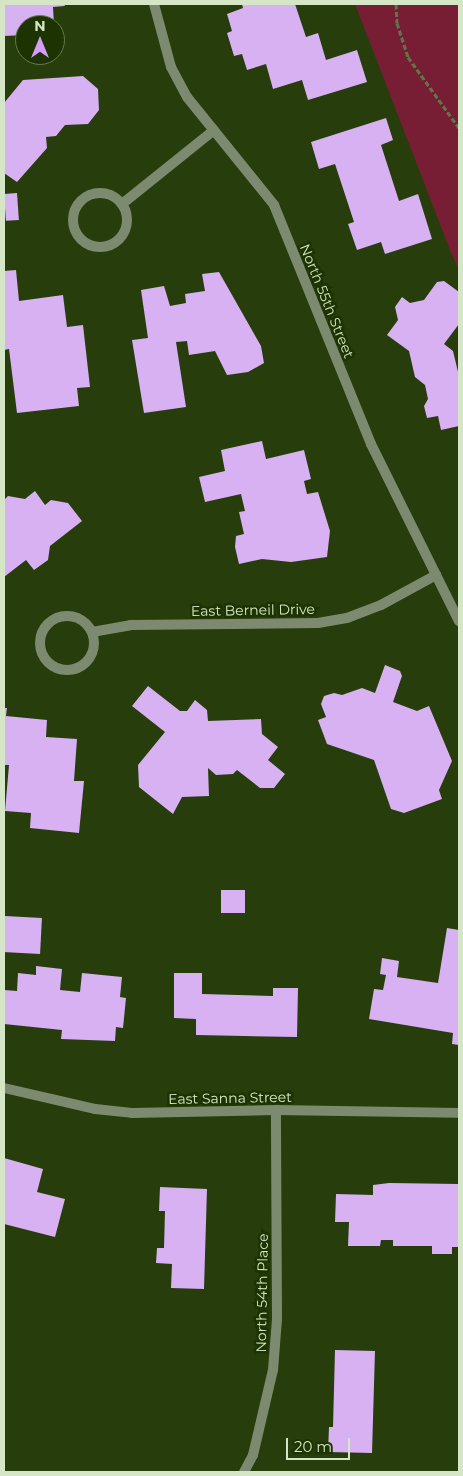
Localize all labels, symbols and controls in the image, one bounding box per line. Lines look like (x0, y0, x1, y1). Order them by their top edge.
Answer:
north arrow (15, 15, 65, 65)
text: N (34, 17, 46, 35)
street label: North 55th Street (296, 241, 358, 361)
street label: East Berneil Drive (191, 601, 315, 619)
street label: East Sanna Street (168, 1089, 292, 1107)
street label: North 54th Place (253, 1233, 271, 1353)
scale bar (288, 1428, 352, 1460)
text: 20 m (294, 1437, 332, 1456)

